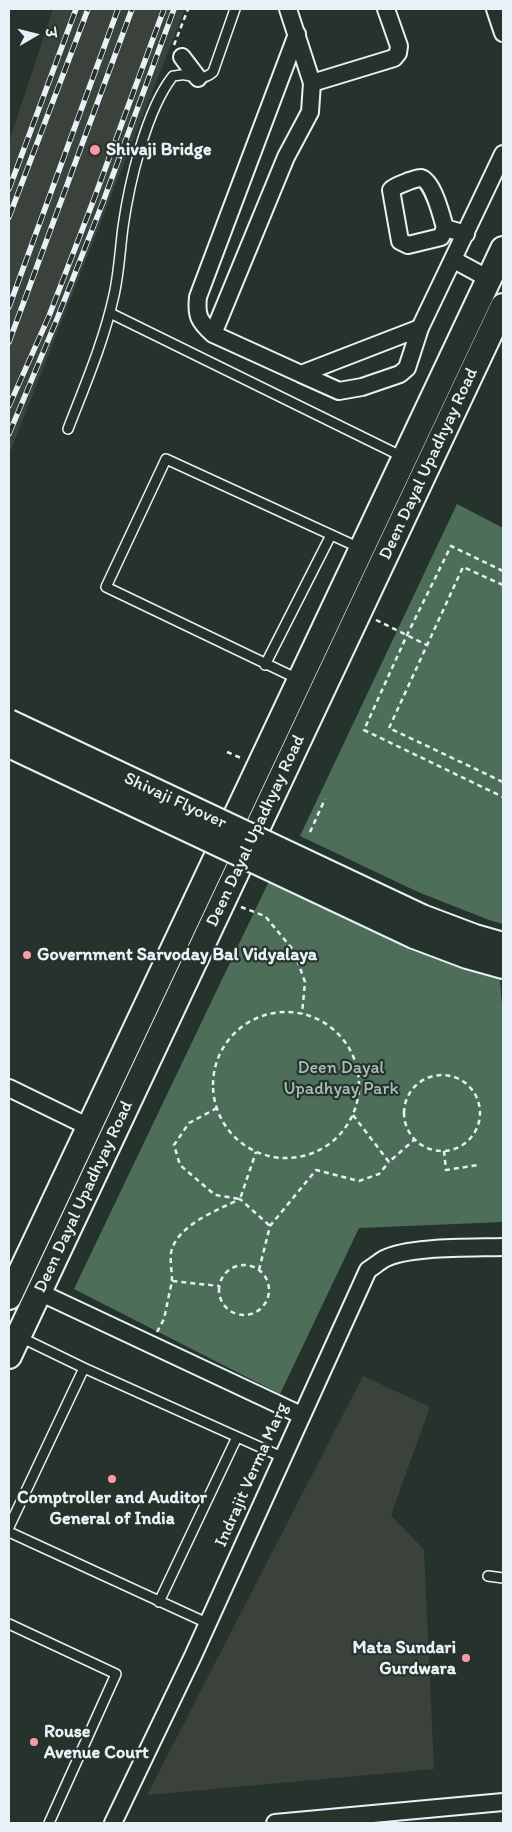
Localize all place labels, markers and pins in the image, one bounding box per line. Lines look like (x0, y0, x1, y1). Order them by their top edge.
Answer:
place label: Shivaji Bridge (106, 139, 211, 161)
marker: Shivaji Bridge (88, 143, 102, 157)
place label: Government Sarvoday Bal Vidyalaya (37, 944, 317, 966)
marker: Government Sarvoday Bal Vidyalaya (21, 949, 33, 961)
marker: Comptroller and Auditor General of India (106, 1473, 118, 1485)
place label: Comptroller and Auditor General of India (17, 1487, 207, 1530)
place label: Mata Sundari Gurdwara (352, 1637, 456, 1680)
marker: Mata Sundari Gurdwara (460, 1652, 472, 1664)
place label: Rouse Avenue Court (44, 1721, 149, 1764)
marker: Rouse Avenue Court (28, 1736, 40, 1748)

